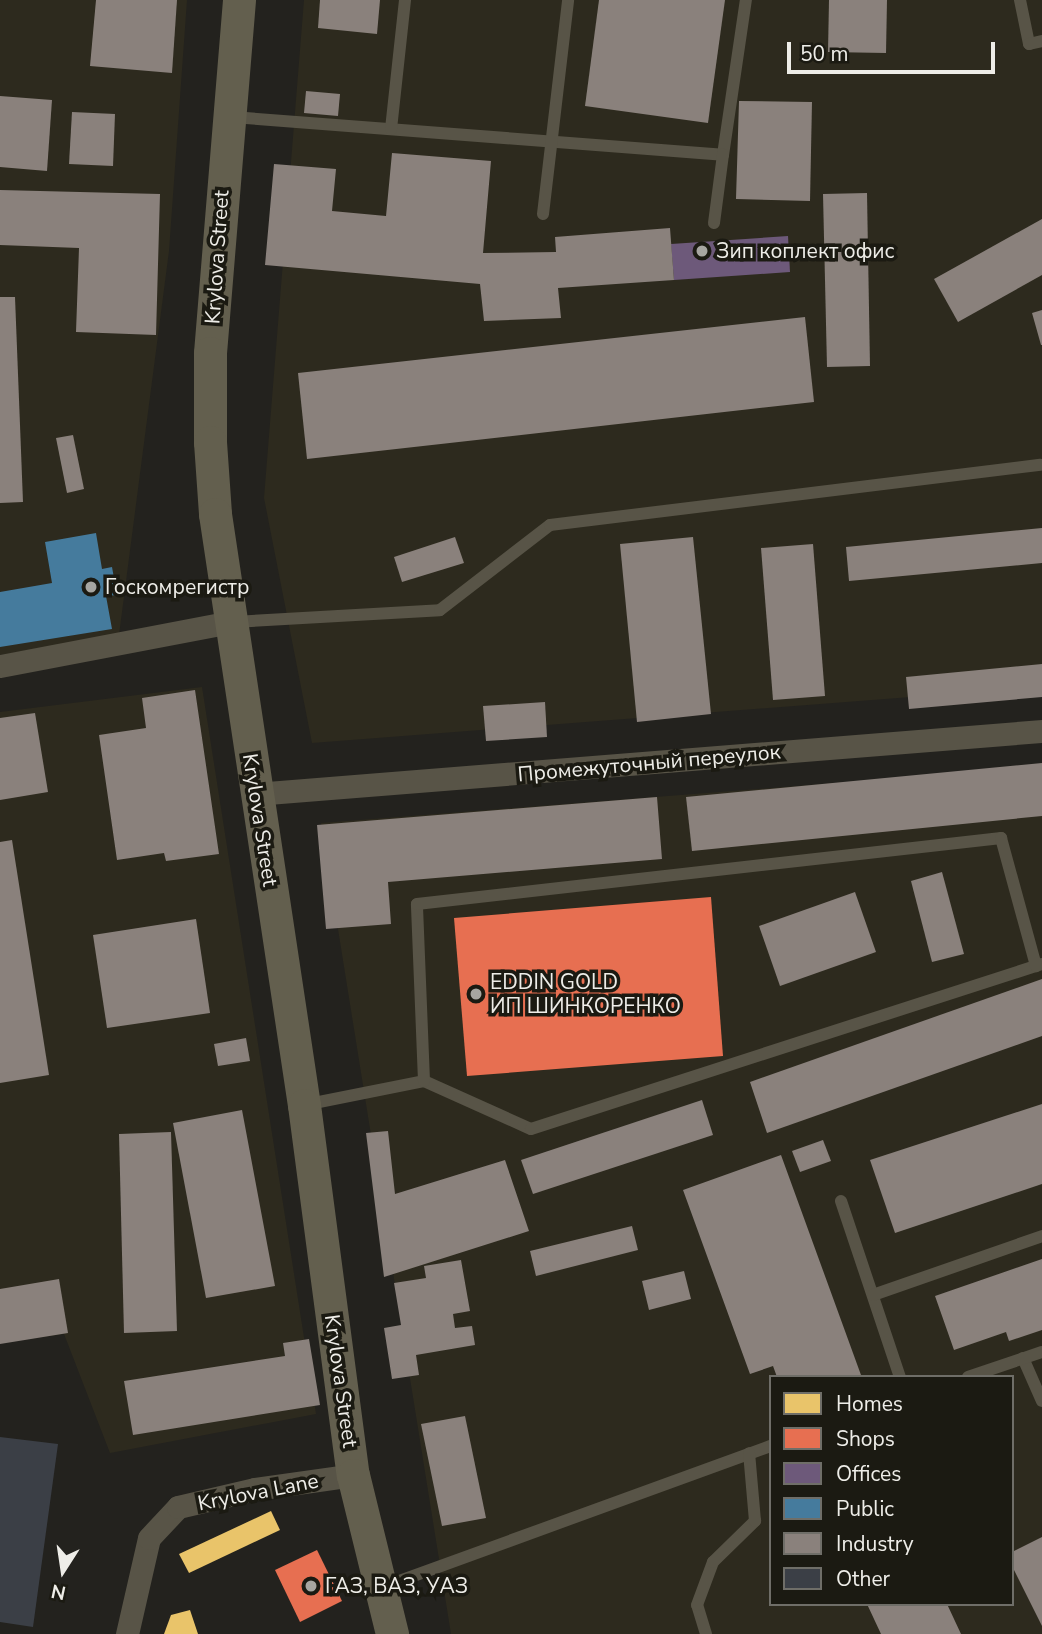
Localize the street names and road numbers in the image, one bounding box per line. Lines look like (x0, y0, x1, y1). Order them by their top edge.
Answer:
street label: Krylova Street (200, 189, 234, 325)
street label: Промежуточный переулок (517, 739, 781, 787)
street label: Krylova Street (237, 752, 283, 888)
street label: Krylova Street (319, 1313, 363, 1449)
street label: Krylova Lane (195, 1468, 321, 1516)

